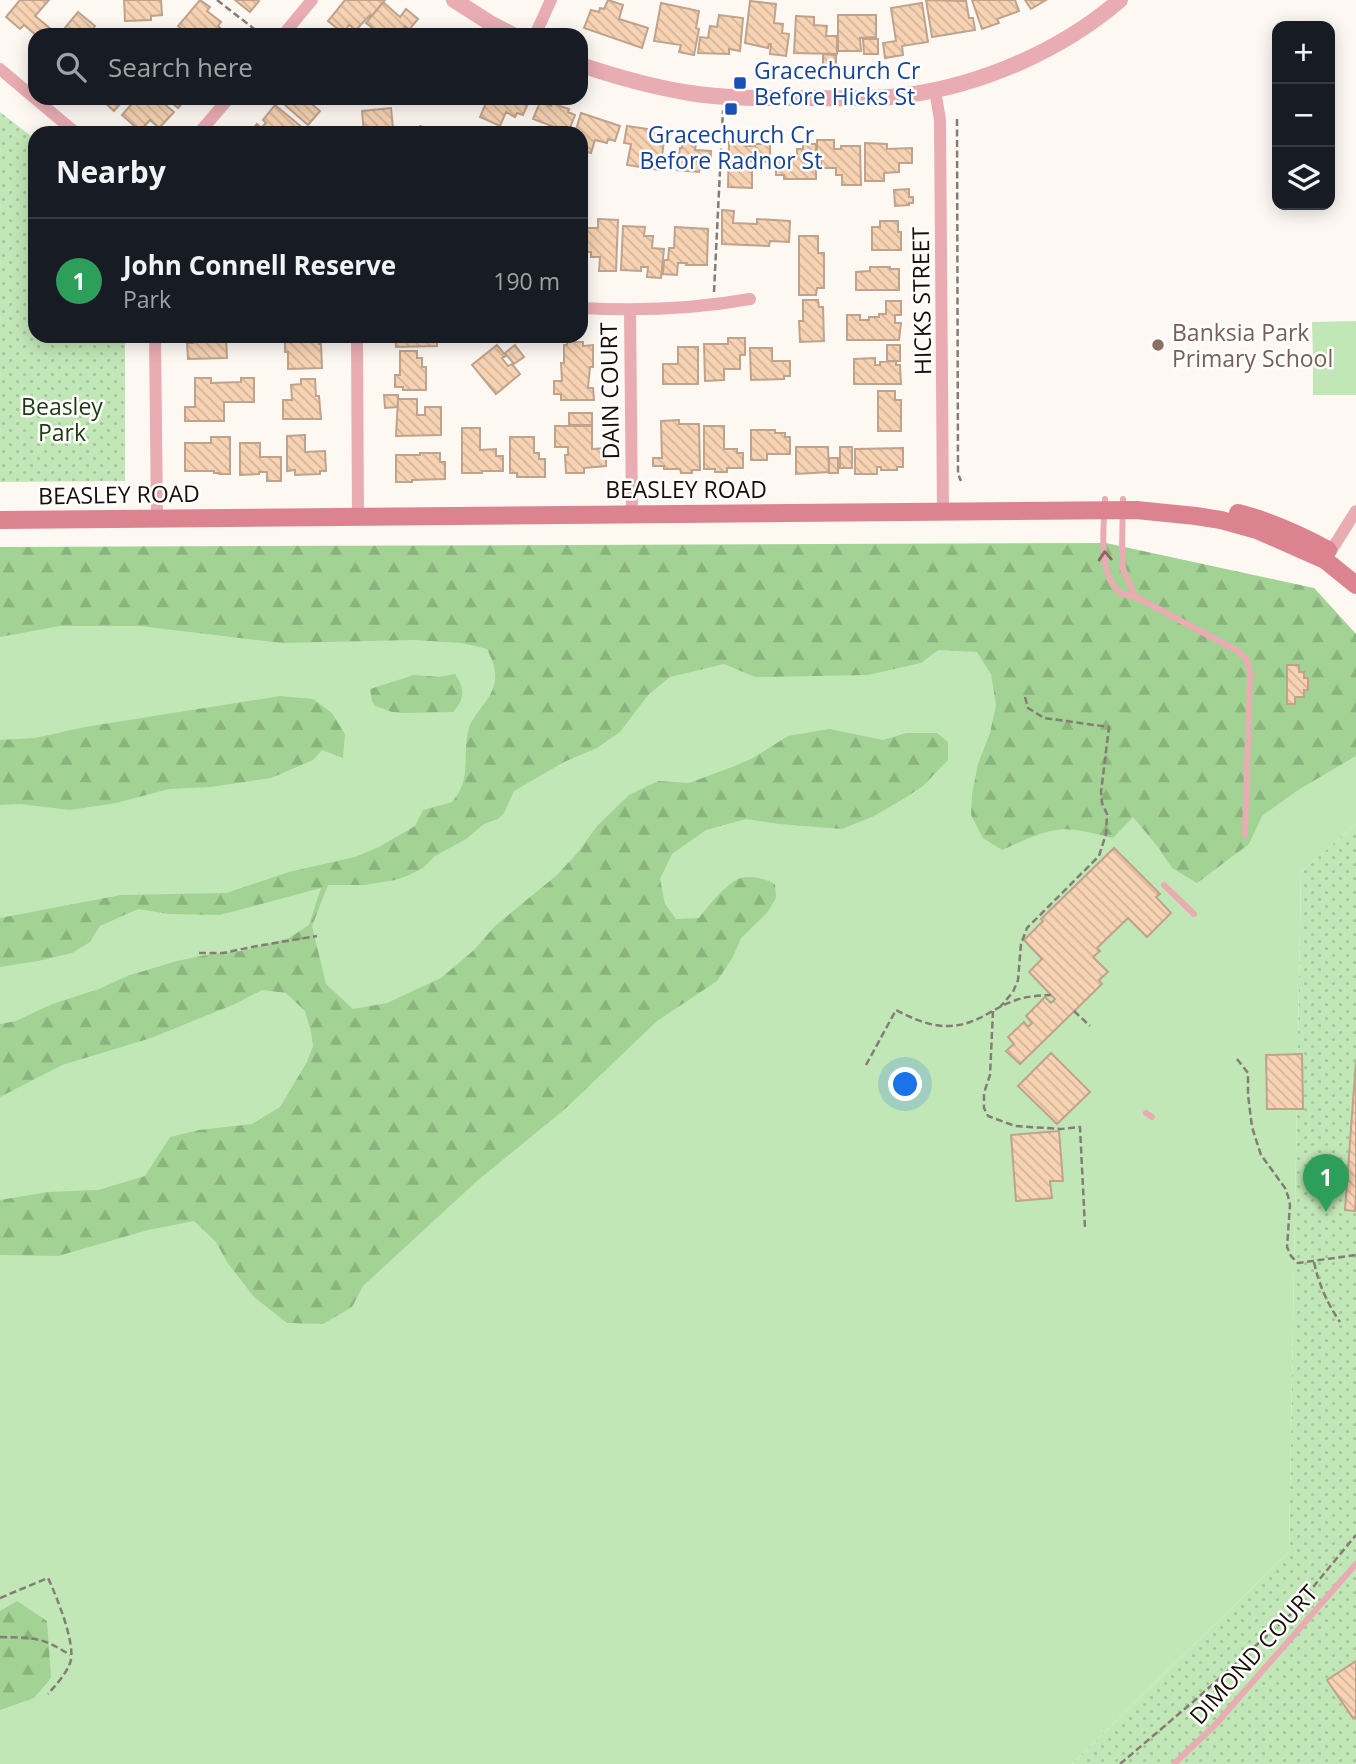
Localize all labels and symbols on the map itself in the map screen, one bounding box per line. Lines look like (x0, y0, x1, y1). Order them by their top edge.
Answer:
place label: Gracechurch Cr Before Hicks St (754, 54, 921, 112)
marker: Gracechurch Cr Before Hicks St (732, 75, 748, 91)
marker: Gracechurch Cr Before Radnor St (723, 101, 739, 117)
place label: Gracechurch Cr Before Radnor St (640, 118, 822, 176)
street label: HICKS STREET (904, 226, 938, 375)
place label: Banksia Park Primary School (1172, 316, 1333, 374)
street label: DAIN COURT (592, 322, 626, 460)
marker: Banksia Park Primary School (1150, 337, 1166, 353)
park label: Beasley Park (21, 390, 103, 448)
street label: BEASLEY ROAD (605, 473, 767, 505)
street label: BEASLEY ROAD (38, 477, 200, 511)
one-way arrow (1098, 550, 1113, 561)
your location (888, 1067, 922, 1101)
pin: 1 (1303, 1154, 1349, 1212)
street label: DIMOND COURT (1182, 1577, 1325, 1731)

